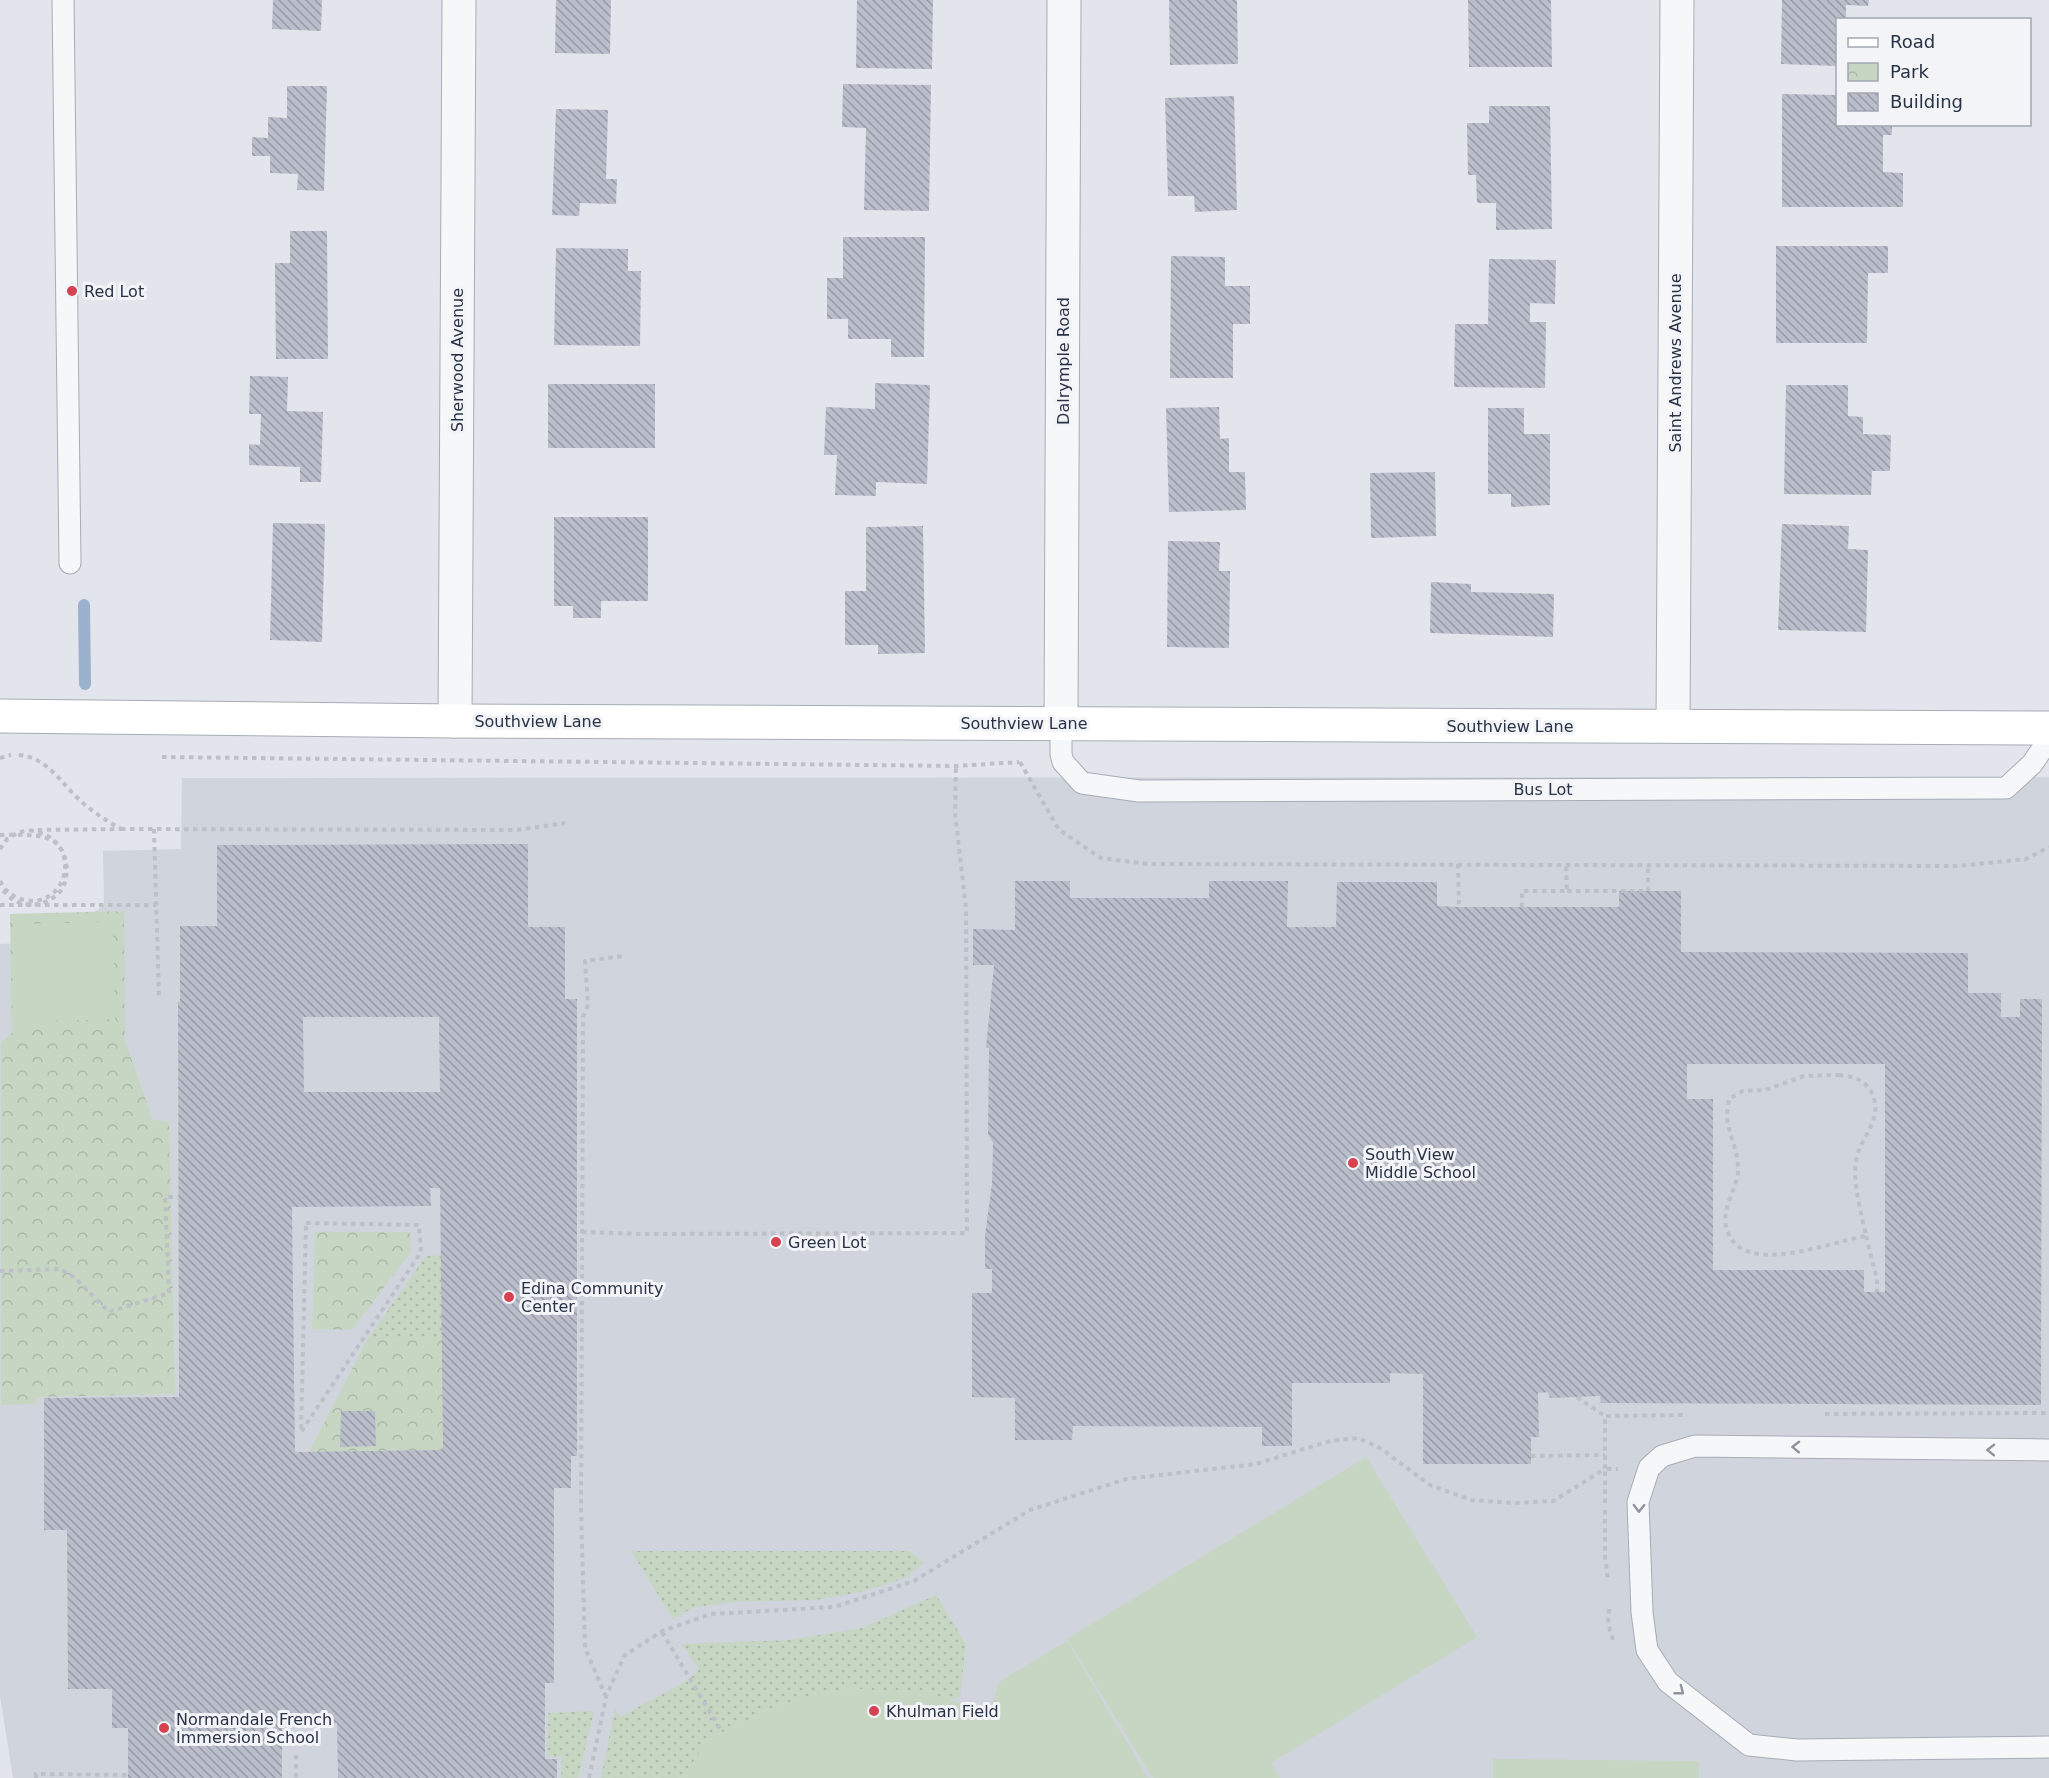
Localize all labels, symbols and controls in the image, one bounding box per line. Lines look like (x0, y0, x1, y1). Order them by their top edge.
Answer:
legend (1836, 18, 2031, 126)
text: Road (1890, 31, 1935, 52)
text: Park (1890, 61, 1929, 82)
text: Building (1890, 91, 1963, 112)
street label: Saint Andrews Avenue (1666, 273, 1685, 453)
place label: Red Lot (84, 282, 144, 301)
marker: Red Lot (65, 284, 79, 298)
street label: Sherwood Avenue (448, 288, 467, 432)
street label: Dalrymple Road (1054, 297, 1073, 425)
street label: Southview Lane (474, 712, 602, 731)
street label: Southview Lane (960, 714, 1088, 733)
street label: Southview Lane (1446, 717, 1574, 736)
street label: Bus Lot (1513, 780, 1573, 799)
place label: South View Middle School (1365, 1145, 1476, 1182)
marker: South View Middle School (1346, 1156, 1360, 1170)
place label: Green Lot (788, 1233, 866, 1252)
marker: Green Lot (769, 1235, 783, 1249)
place label: Edina Community Center (521, 1279, 663, 1316)
marker: Edina Community Center (502, 1290, 516, 1304)
one-way arrow (1791, 1441, 1800, 1453)
one-way arrow (1986, 1444, 1995, 1456)
one-way arrow (1633, 1504, 1646, 1513)
one-way arrow (1673, 1683, 1684, 1694)
place label: Khulman Field (886, 1702, 999, 1721)
marker: Khulman Field (867, 1704, 881, 1718)
place label: Normandale French Immersion School (176, 1710, 332, 1747)
marker: Normandale French Immersion School (157, 1721, 171, 1735)

